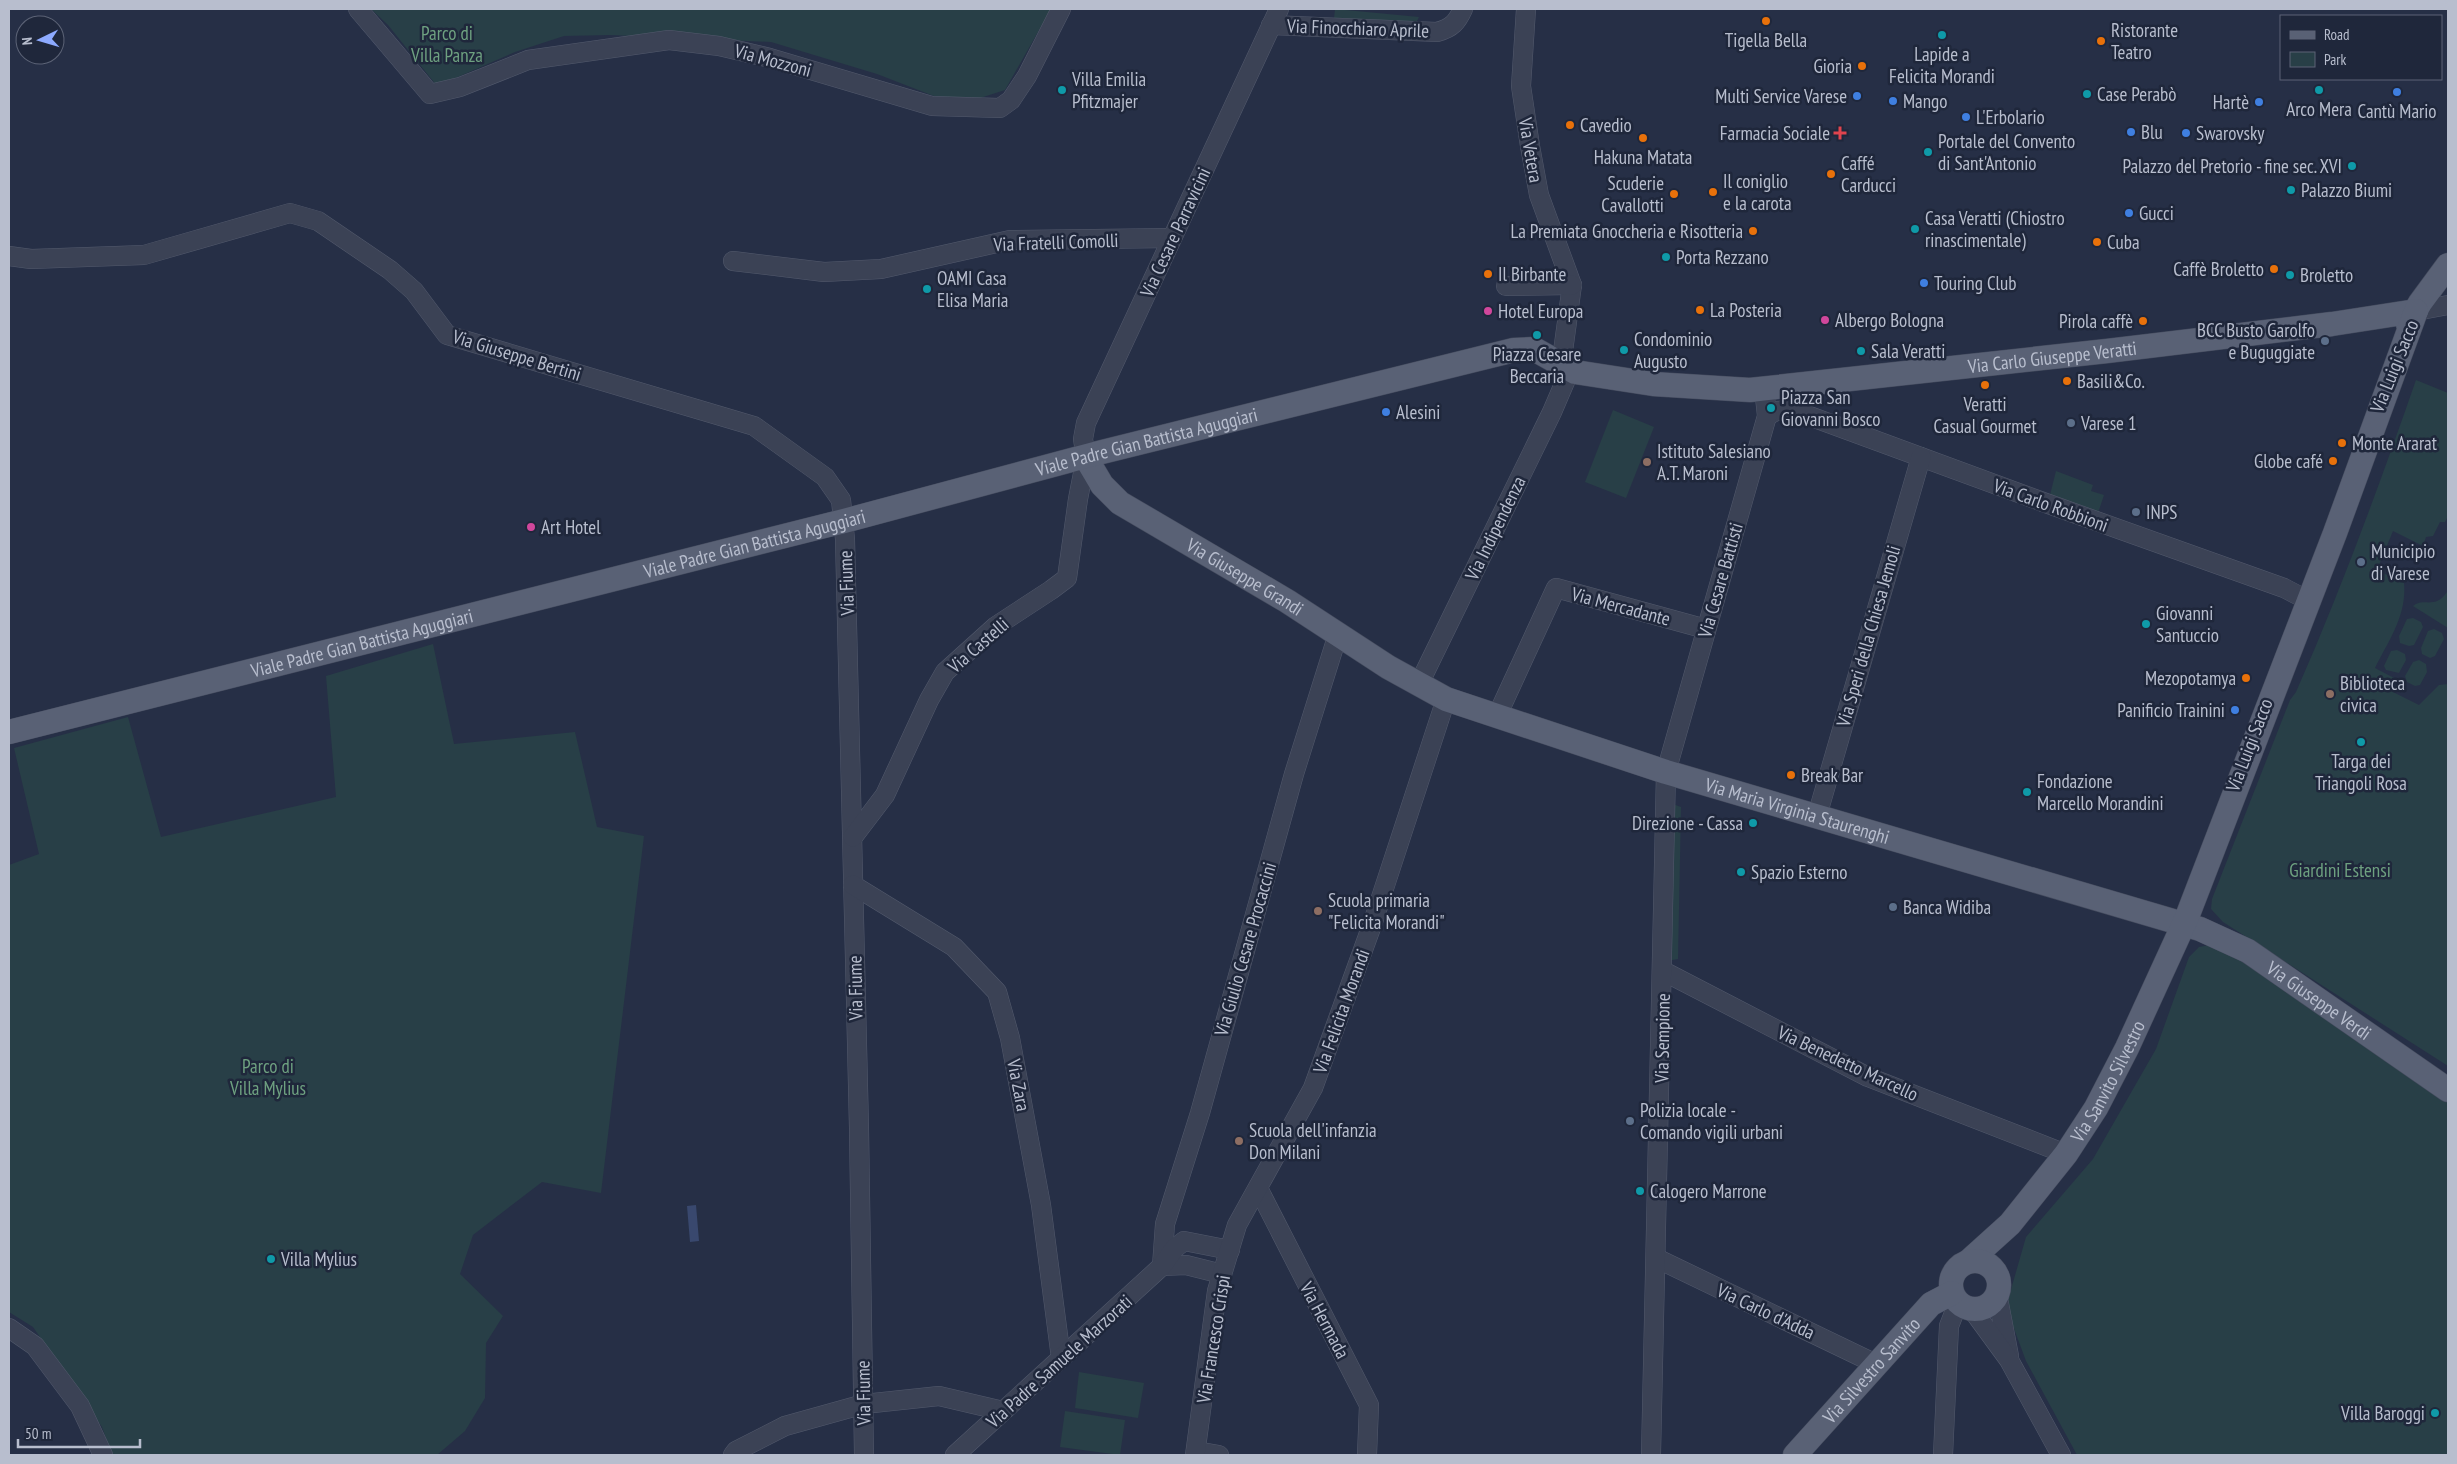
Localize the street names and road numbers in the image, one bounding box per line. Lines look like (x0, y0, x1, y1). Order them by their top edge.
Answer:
street label: Via Finocchiaro Aprile (1286, 13, 1430, 42)
street label: Via Mozzoni (731, 38, 814, 82)
street label: Via Vetera (1513, 115, 1549, 184)
street label: Via Cesare Parravicini (1134, 163, 1215, 302)
street label: Via Fratelli Comolli (992, 228, 1119, 256)
street label: Via Luigi Sacco (2364, 316, 2423, 417)
street label: Via Giuseppe Bertini (449, 324, 584, 386)
street label: Via Carlo Giuseppe Veratti (1966, 336, 2138, 378)
street label: Viale Padre Gian Battista Aguggiari (1032, 402, 1260, 481)
street label: Via Indipendenza (1459, 472, 1531, 585)
street label: Via Carlo Robbioni (1989, 473, 2112, 537)
street label: Viale Padre Gian Battista Aguggiari (640, 504, 868, 583)
street label: Via Cesare Battisti (1692, 520, 1748, 641)
street label: Via Giuseppe Grandi (1181, 532, 1308, 621)
street label: Via Speri della Chiesa Jemoli (1830, 543, 1905, 730)
street label: Via Fiume (833, 550, 859, 617)
street label: Via Mercadante (1568, 581, 1673, 631)
street label: Viale Padre Gian Battista Aguggiari (247, 603, 475, 683)
street label: Via Castelli (942, 612, 1013, 679)
street label: Via Luigi Sacco (2220, 695, 2278, 796)
street label: Via Maria Virginia Staurenghi (1701, 772, 1892, 849)
street label: Via Giulio Cesare Procaccini (1208, 859, 1281, 1040)
street label: Via Felicita Morandi (1307, 946, 1375, 1077)
street label: Via Fiume (842, 955, 868, 1022)
street label: Via Giuseppe Verdi (2261, 955, 2376, 1045)
street label: Via Sempione (1649, 993, 1675, 1084)
street label: Via Sanvito Silvestro (2065, 1017, 2150, 1147)
street label: Via Benedetto Marcello (1773, 1019, 1922, 1106)
street label: Via Zara (1002, 1056, 1036, 1113)
street label: Via Francesco Crispi (1191, 1273, 1235, 1406)
street label: Via Hermada (1294, 1277, 1355, 1363)
street label: Via Carlo d'Adda (1712, 1277, 1819, 1344)
street label: Via Padre Samuele Marzorati (980, 1289, 1137, 1433)
street label: Via Silvestro Sanvito (1817, 1312, 1925, 1429)
street label: Via Fiume (850, 1360, 876, 1427)

